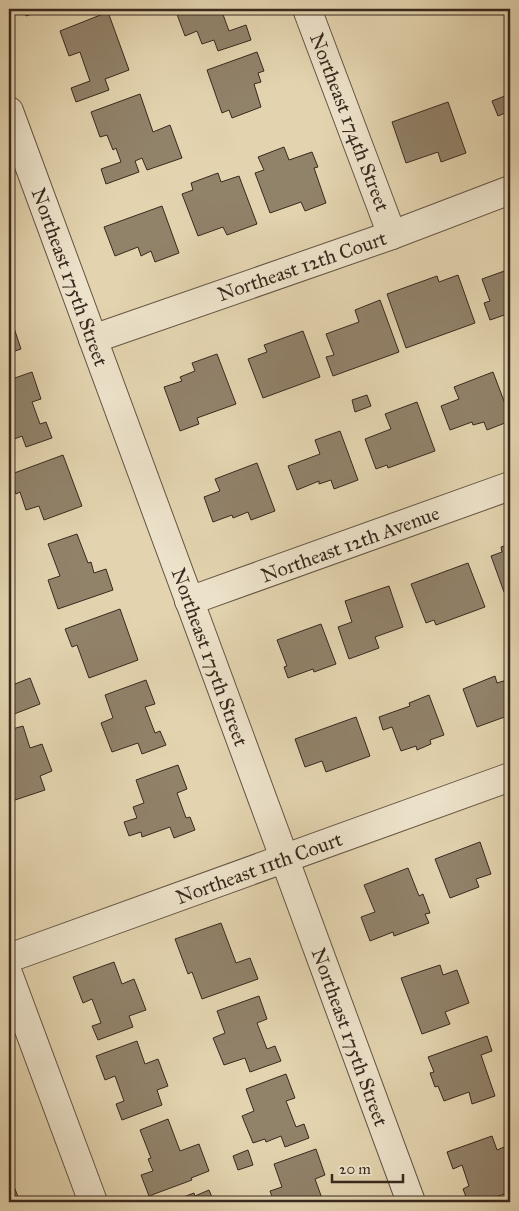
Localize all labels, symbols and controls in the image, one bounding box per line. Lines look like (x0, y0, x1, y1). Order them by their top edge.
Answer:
street label: Northeast 174th Street (305, 29, 395, 215)
street label: Northeast 175th Street (27, 185, 113, 369)
street label: Northeast 12th Court (214, 226, 390, 306)
street label: Northeast 12th Avenue (257, 501, 443, 587)
street label: Northeast 175th Street (167, 565, 253, 749)
street label: Northeast 11th Court (173, 827, 345, 909)
street label: Northeast 175th Street (307, 945, 393, 1129)
scale bar (332, 1151, 403, 1183)
text: 20 m (339, 1160, 371, 1178)

